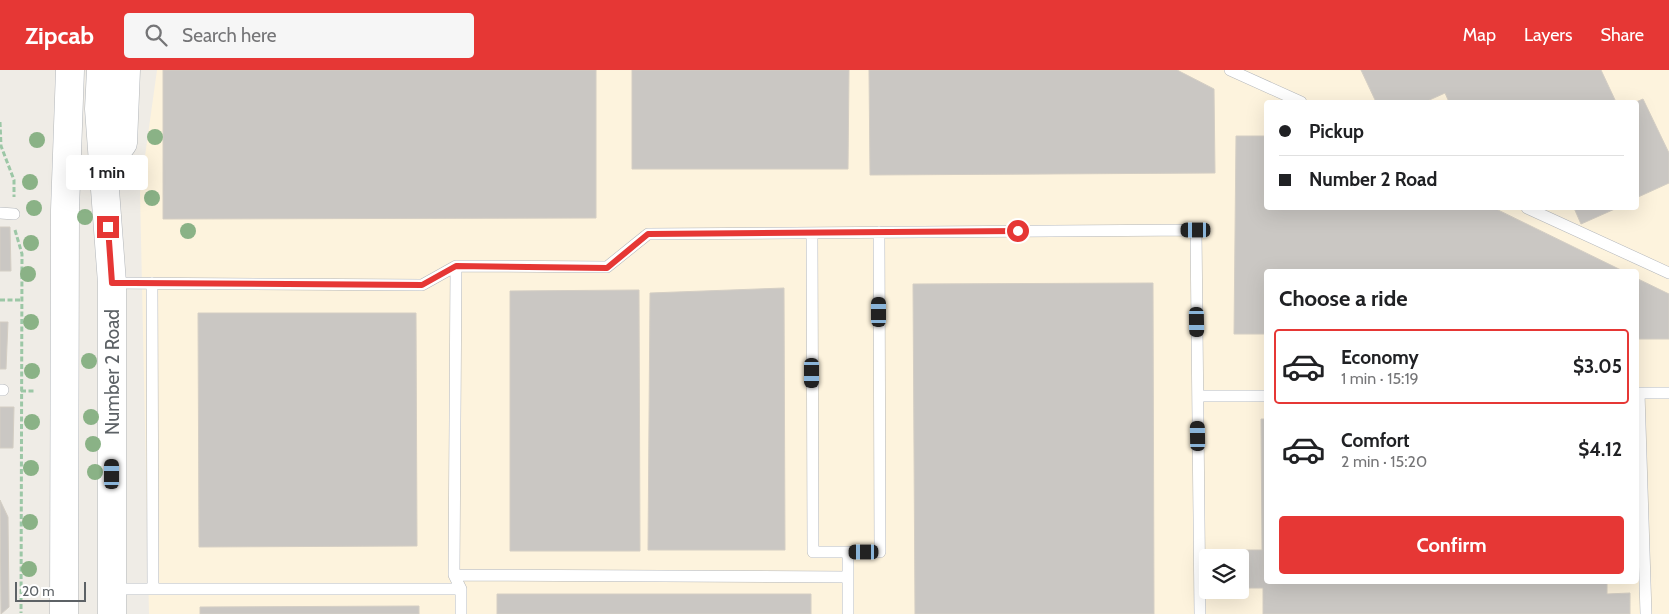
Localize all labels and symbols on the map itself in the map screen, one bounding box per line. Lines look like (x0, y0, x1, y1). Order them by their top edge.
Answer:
callout: 1 min (67, 154, 149, 190)
route end (97, 216, 119, 238)
route start (1007, 220, 1029, 242)
car (1181, 223, 1211, 238)
car (871, 297, 886, 327)
car (1189, 307, 1204, 337)
street label: Number 2 Road (101, 309, 124, 435)
car (804, 358, 819, 388)
car (1190, 421, 1205, 451)
car (104, 459, 119, 489)
car (849, 545, 879, 560)
scale bar (15, 579, 86, 602)

